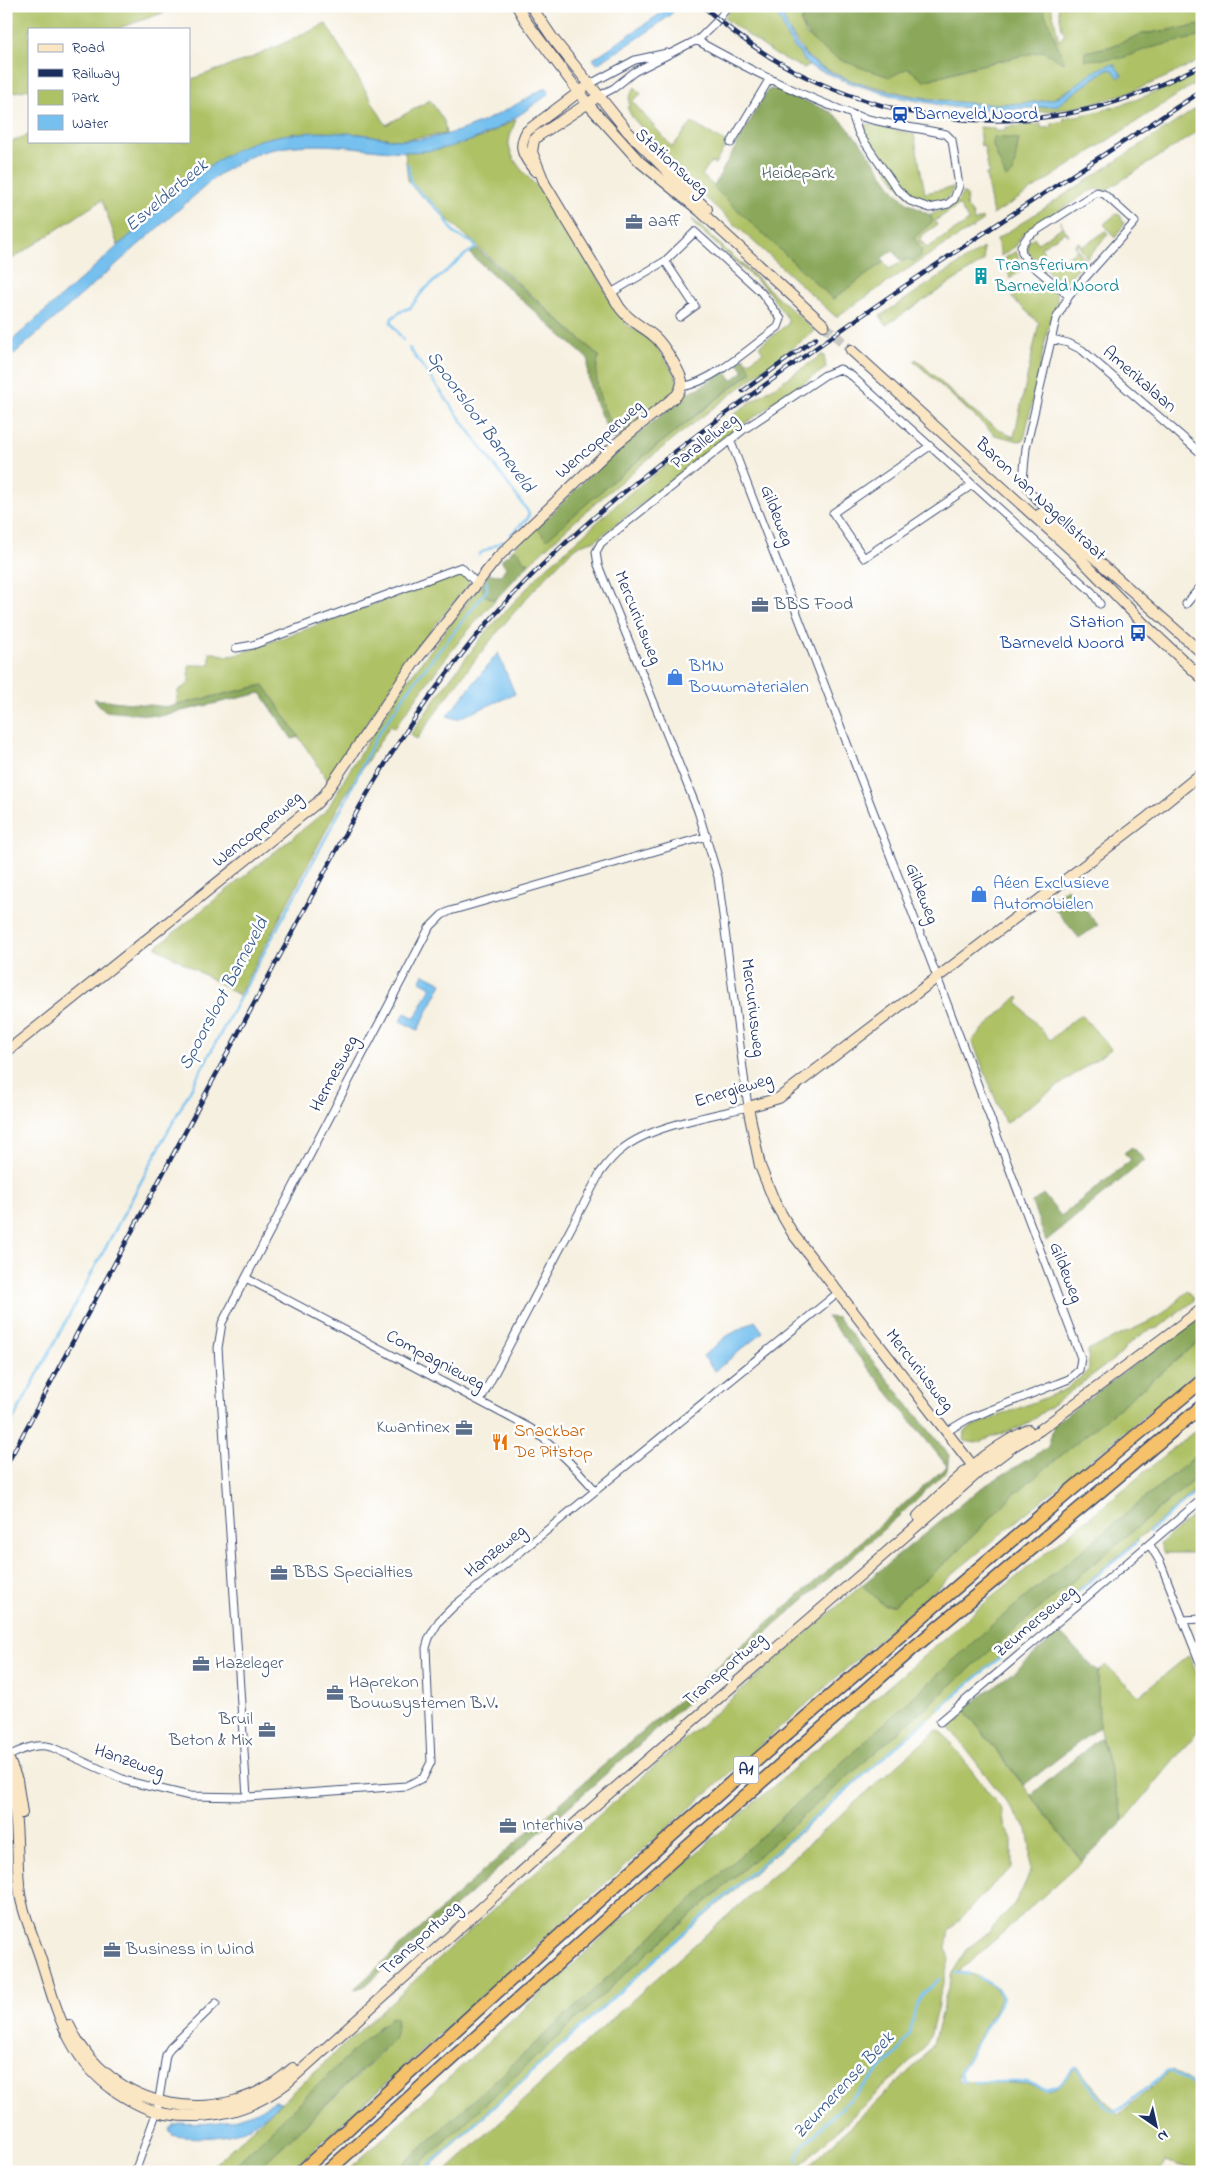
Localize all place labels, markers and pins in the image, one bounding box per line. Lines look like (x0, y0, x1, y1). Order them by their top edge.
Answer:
place label: Barneveld Noord (913, 102, 1038, 128)
station icon: Barneveld Noord (890, 105, 910, 125)
place label: aaff (648, 209, 680, 235)
office icon: aaff (624, 212, 644, 232)
place label: Transferium Barneveld Noord (994, 253, 1119, 300)
building icon: Transferium Barneveld Noord (971, 266, 991, 286)
place label: BBS Food (773, 592, 853, 618)
office icon: BBS Food (750, 595, 770, 615)
place label: Station Barneveld Noord (999, 610, 1124, 657)
bus stop icon: Station Barneveld Noord (1128, 623, 1148, 643)
place label: BMN Bouwmaterialen (688, 654, 809, 701)
shop icon: BMN Bouwmaterialen (665, 667, 685, 687)
place label: Aéen Exclusieve Automobielen (993, 871, 1110, 918)
shop icon: Aéen Exclusieve Automobielen (969, 884, 989, 904)
place label: Kwantinex (377, 1415, 450, 1441)
office icon: Kwantinex (454, 1418, 474, 1438)
place label: Snackbar De Pitstop (513, 1419, 593, 1466)
restaurant icon: Snackbar De Pitstop (490, 1432, 510, 1452)
place label: BBS Specialties (292, 1560, 413, 1586)
office icon: BBS Specialties (269, 1563, 289, 1583)
place label: Hazeleger (215, 1651, 284, 1678)
office icon: Hazeleger (191, 1654, 211, 1674)
place label: Haprekon Bouwsystemen B.V. (348, 1670, 499, 1717)
office icon: Haprekon Bouwsystemen B.V. (325, 1683, 345, 1703)
place label: Bruil Beton & Mix (168, 1707, 253, 1754)
office icon: Bruil Beton & Mix (257, 1720, 277, 1740)
place label: Interhiva (522, 1813, 583, 1839)
office icon: Interhiva (498, 1816, 518, 1836)
place label: Business in Wind (125, 1937, 254, 1963)
office icon: Business in Wind (102, 1940, 122, 1960)

